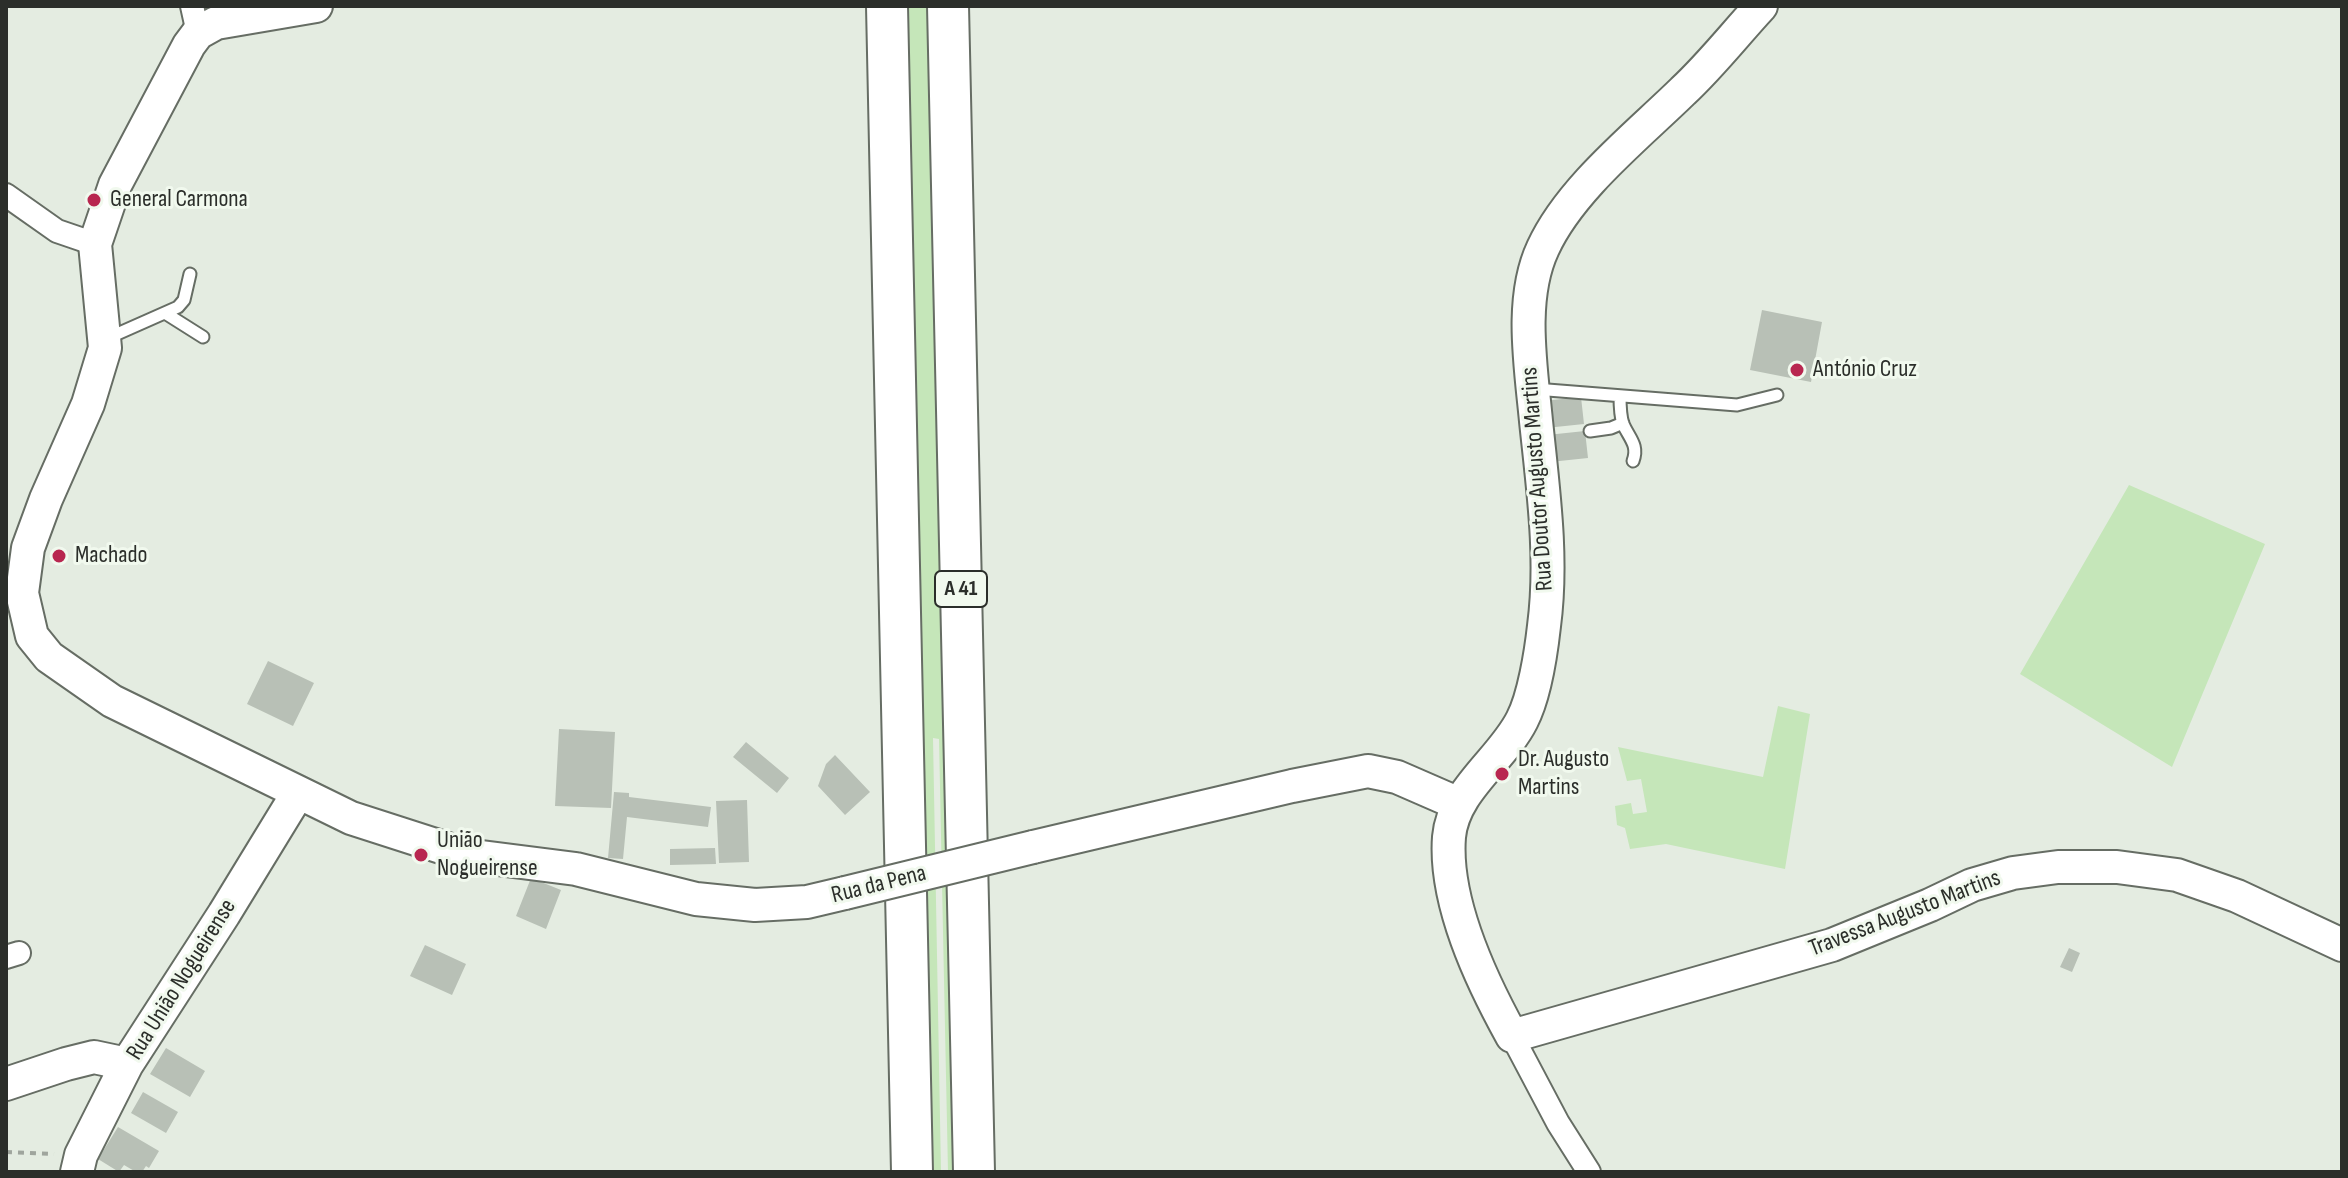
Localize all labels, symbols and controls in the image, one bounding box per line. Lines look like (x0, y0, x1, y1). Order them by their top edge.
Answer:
place label: General Carmona (110, 186, 248, 214)
marker: General Carmona (85, 191, 103, 209)
place label: António Cruz (1813, 356, 1917, 384)
marker: António Cruz (1788, 361, 1806, 379)
street label: Rua Doutor Augusto Martins (1516, 366, 1560, 592)
place label: Machado (75, 542, 148, 570)
marker: Machado (50, 547, 68, 565)
road number: A 41 (935, 571, 987, 607)
place label: Dr. Augusto Martins (1518, 746, 1609, 802)
marker: Dr. Augusto Martins (1493, 765, 1511, 783)
place label: União Nogueirense (437, 827, 538, 883)
marker: União Nogueirense (412, 846, 430, 864)
street label: Rua da Pena (829, 859, 929, 911)
street label: Travessa Augusto Martins (1805, 864, 2005, 964)
street label: Rua União Nogueirense (121, 894, 243, 1066)

